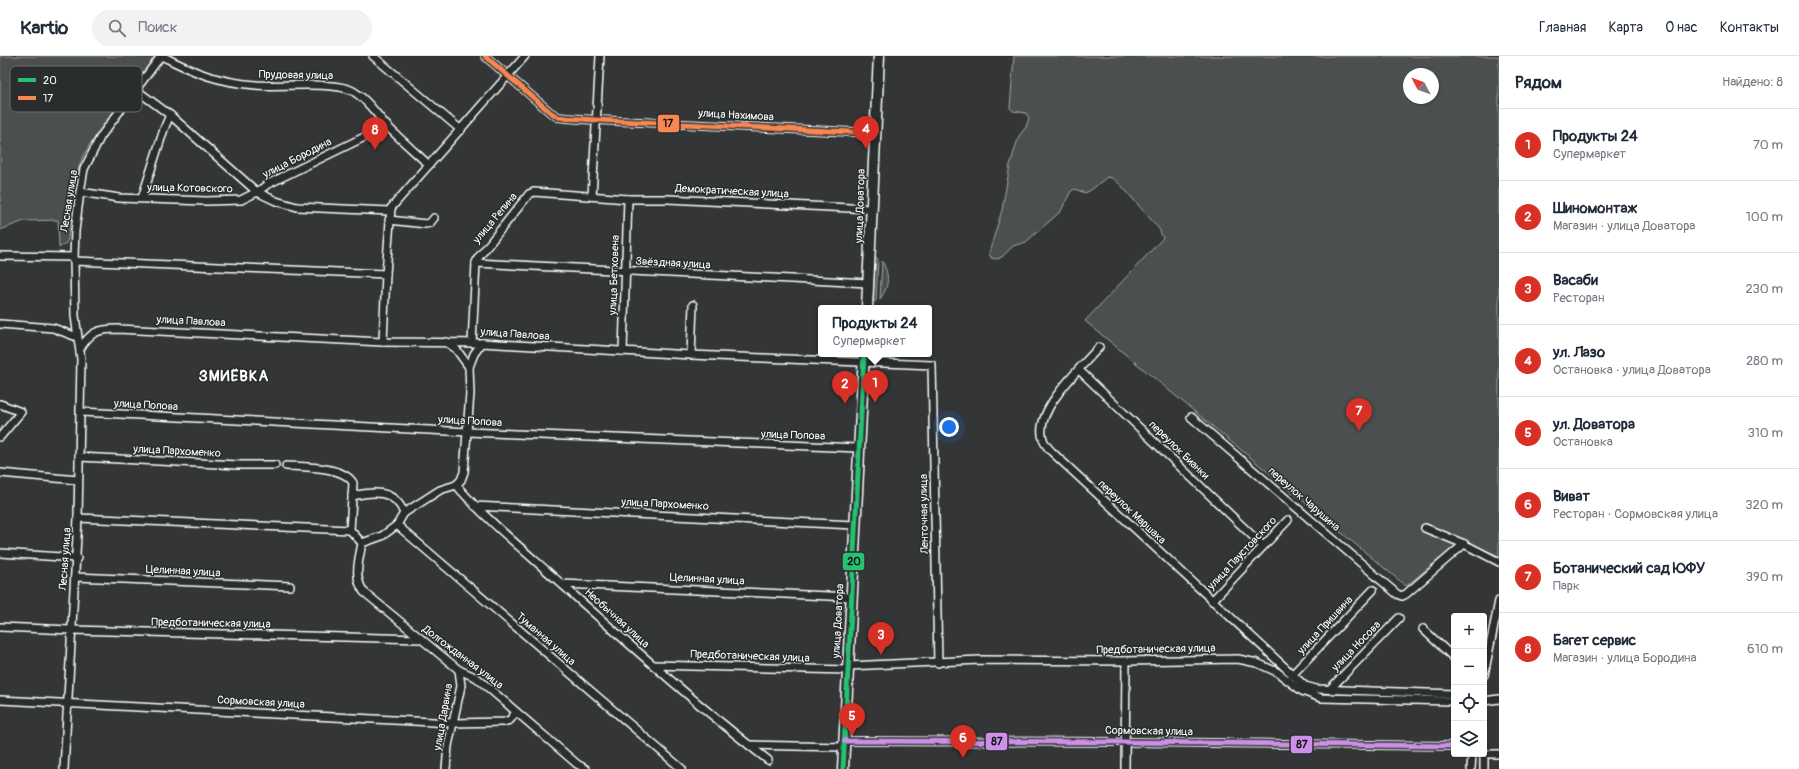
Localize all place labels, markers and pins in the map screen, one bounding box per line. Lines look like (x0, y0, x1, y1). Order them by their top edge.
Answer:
pin: 4 (853, 116, 879, 149)
pin: 8 (362, 117, 388, 150)
pin: 1 (862, 370, 888, 403)
pin: 2 (832, 371, 858, 404)
pin: 7 (1346, 398, 1372, 431)
pin: 3 (868, 622, 894, 655)
pin: 5 (839, 703, 865, 736)
pin: 6 (950, 725, 976, 758)

